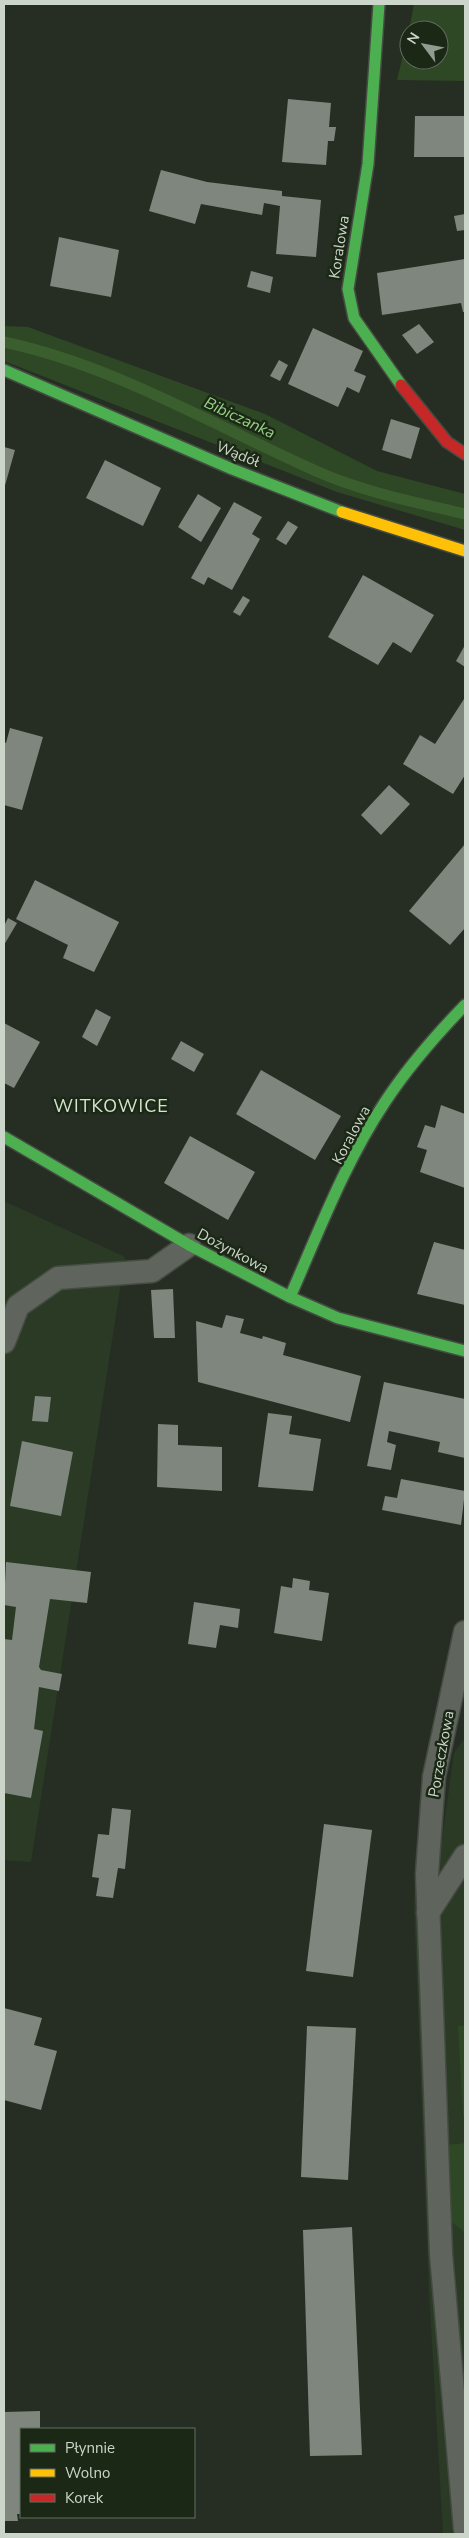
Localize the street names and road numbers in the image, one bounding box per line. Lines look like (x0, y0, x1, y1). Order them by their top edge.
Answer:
street label: Koralowa (324, 214, 354, 280)
street label: Wądół (213, 436, 263, 472)
street label: Koralowa (327, 1102, 375, 1168)
street label: Dożynkowa (194, 1224, 272, 1278)
street label: Porzeczkowa (424, 1709, 458, 1799)

